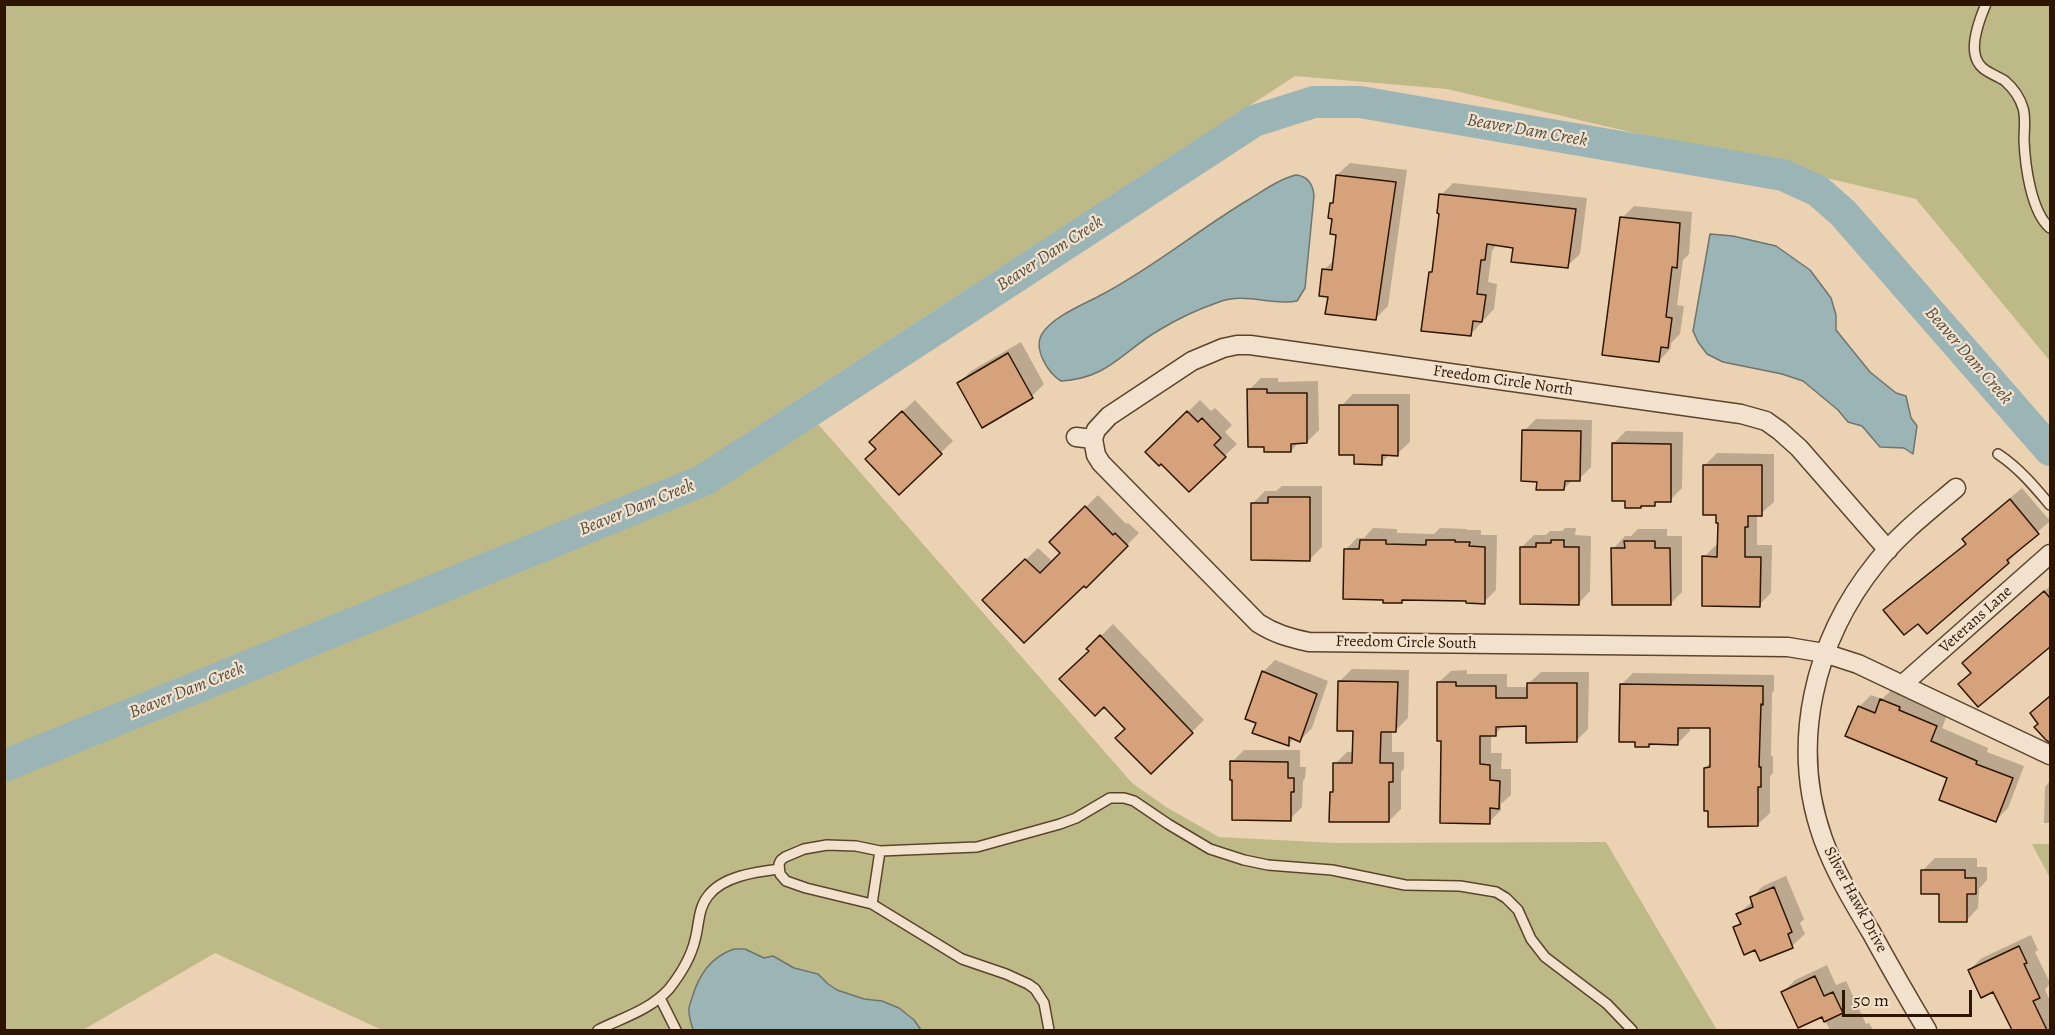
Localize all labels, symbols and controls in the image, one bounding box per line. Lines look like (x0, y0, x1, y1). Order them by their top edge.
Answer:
water label: Beaver Dam Creek (1465, 110, 1589, 152)
water label: Beaver Dam Creek (993, 212, 1107, 296)
water label: Beaver Dam Creek (1920, 303, 2016, 409)
street label: Freedom Circle North (1432, 362, 1574, 400)
water label: Beaver Dam Creek (576, 475, 698, 541)
street label: Veterans Lane (1936, 582, 2016, 658)
street label: Freedom Circle South (1335, 632, 1477, 654)
water label: Beaver Dam Creek (126, 658, 248, 724)
street label: Silver Hawk Drive (1819, 844, 1891, 956)
scale bar (1845, 978, 1976, 1016)
text: 50 m (1853, 988, 1889, 1012)

